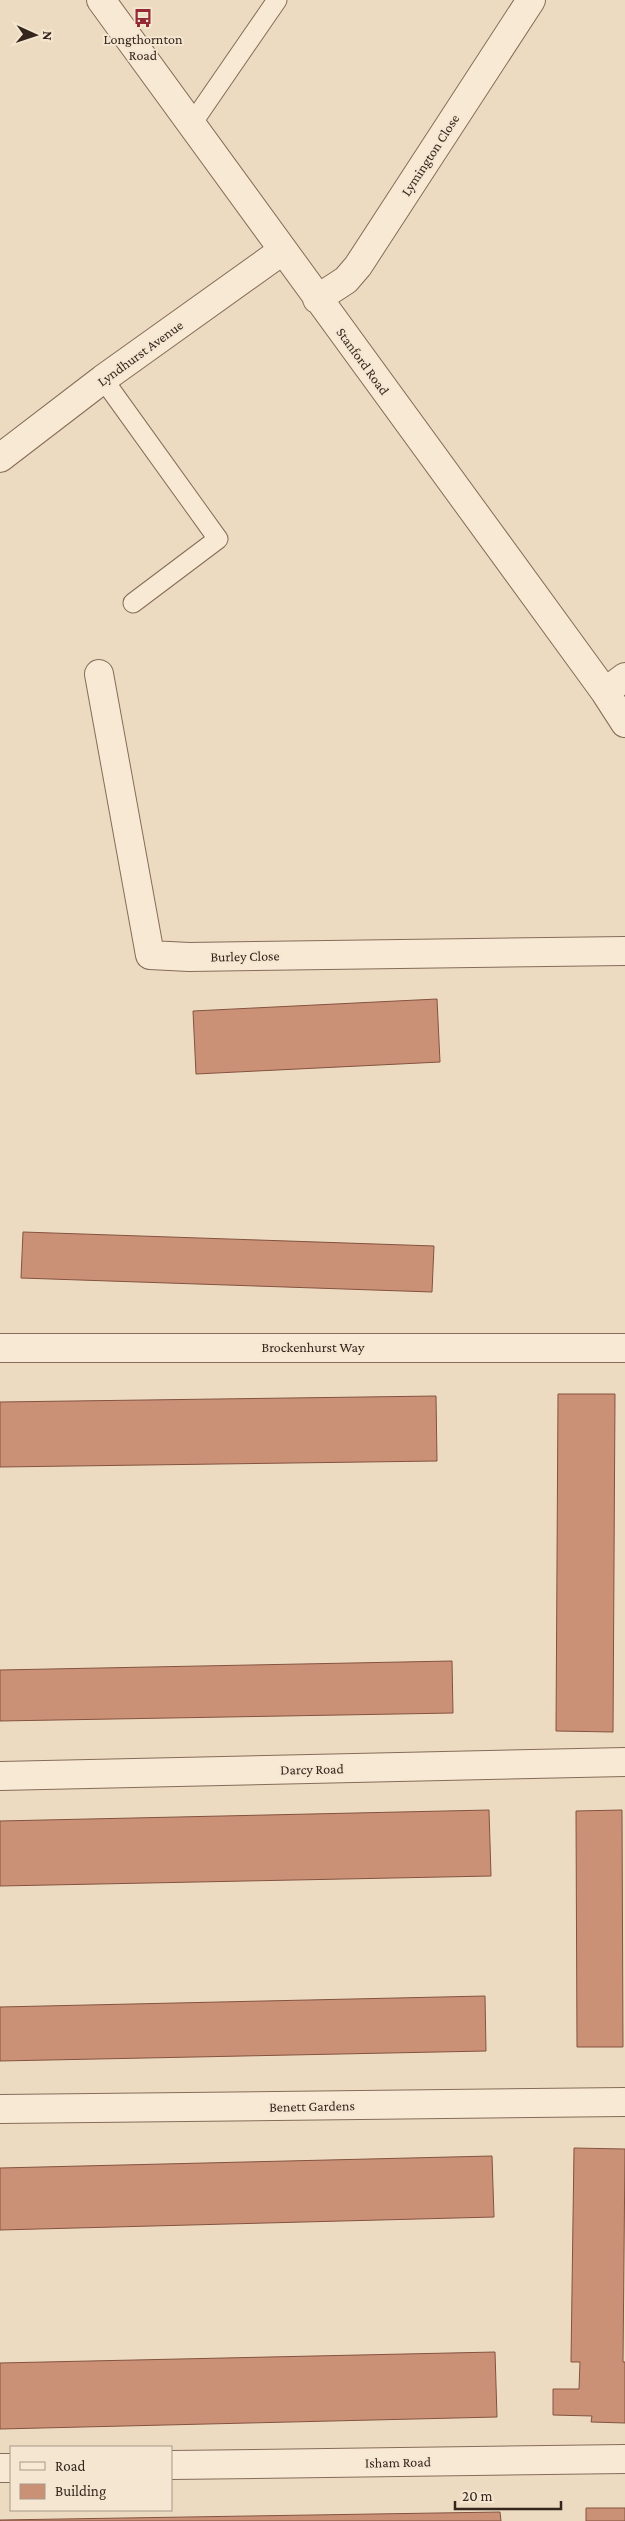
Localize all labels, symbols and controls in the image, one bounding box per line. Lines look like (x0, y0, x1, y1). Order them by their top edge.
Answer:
bus stop icon: Longthornton Road (132, 7, 154, 29)
north arrow (10, 10, 60, 60)
text: N (40, 30, 56, 41)
place label: Longthornton Road (104, 31, 183, 63)
street label: Lymington Close (398, 111, 462, 199)
street label: Lyndhurst Avenue (94, 317, 186, 389)
street label: Stanford Road (333, 324, 393, 398)
street label: Burley Close (210, 947, 280, 965)
street label: Brockenhurst Way (262, 1339, 365, 1355)
street label: Darcy Road (280, 1760, 345, 1778)
street label: Benett Gardens (269, 2097, 355, 2115)
legend (10, 2446, 172, 2511)
street label: Isham Road (365, 2453, 432, 2471)
text: Road (55, 2458, 86, 2474)
scale bar (455, 2478, 561, 2510)
text: Building (55, 2483, 106, 2500)
text: 20 m (462, 2488, 493, 2504)

